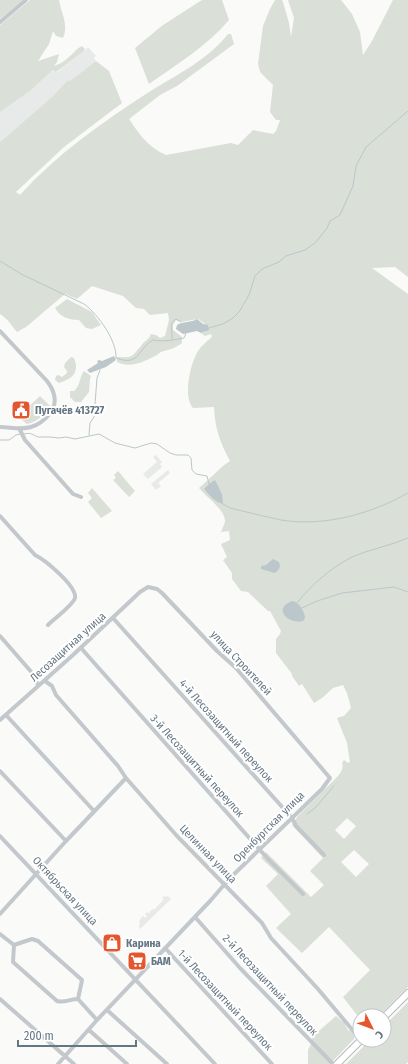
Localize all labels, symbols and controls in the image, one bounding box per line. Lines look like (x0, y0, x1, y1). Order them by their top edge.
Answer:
public building icon: Пугачёв 413727 (10, 399, 32, 421)
place label: Пугачёв 413727 (35, 404, 105, 417)
street label: Лесозащитная улица (28, 610, 108, 684)
street label: улица Строителей (208, 628, 274, 698)
street label: 4-й Лесозащитный переулок (176, 677, 276, 786)
street label: 3-й Лесозащитный переулок (148, 712, 247, 821)
street label: Оренбургская улица (231, 789, 307, 865)
street label: Целинная улица (177, 822, 239, 886)
street label: Октябрьская улица (30, 854, 100, 928)
shop icon: Карина (101, 932, 123, 954)
street label: 2-й Лесозащитный переулок (220, 932, 321, 1039)
place label: Карина (126, 937, 161, 950)
street label: 1-й Лесозащитный переулок (175, 947, 276, 1054)
supermarket icon: БАМ (126, 950, 148, 972)
place label: БАМ (151, 955, 171, 968)
north arrow (352, 1008, 392, 1048)
scale bar (18, 1022, 136, 1048)
text: С (372, 1028, 386, 1041)
text: 200 m (24, 1029, 54, 1043)

